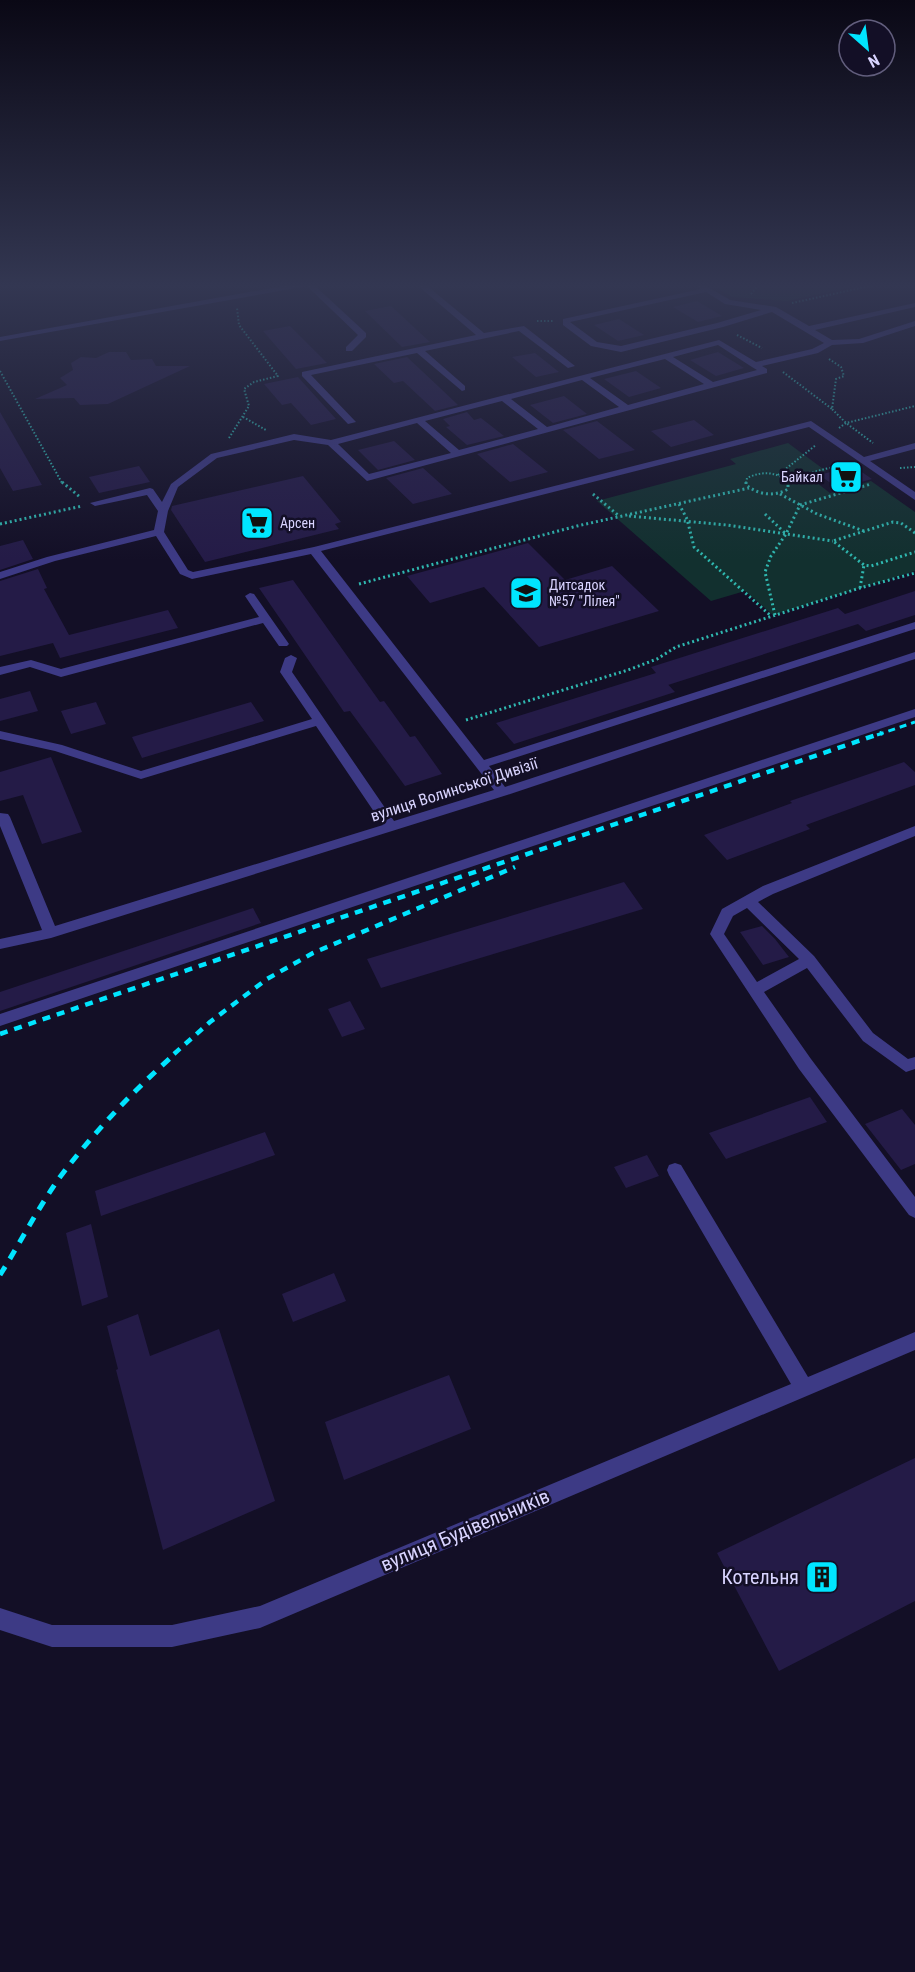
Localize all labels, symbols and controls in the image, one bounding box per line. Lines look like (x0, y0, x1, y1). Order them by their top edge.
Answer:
north arrow (837, 18, 897, 78)
text: N (865, 50, 883, 71)
supermarket icon: Байкал (828, 459, 864, 495)
place label: Байкал (781, 469, 823, 485)
supermarket icon: Арсен (239, 505, 275, 541)
place label: Арсен (280, 515, 315, 531)
school or university icon: Дитсадок №57 "Лілея" (508, 575, 544, 611)
place label: Дитсадок №57 "Лілея" (549, 577, 620, 609)
street label: вулиця Волинської Дивізії (368, 753, 541, 825)
street label: вулиця Будівельників (377, 1484, 553, 1576)
building icon: Котельня (804, 1559, 840, 1595)
place label: Котельня (722, 1565, 799, 1589)

